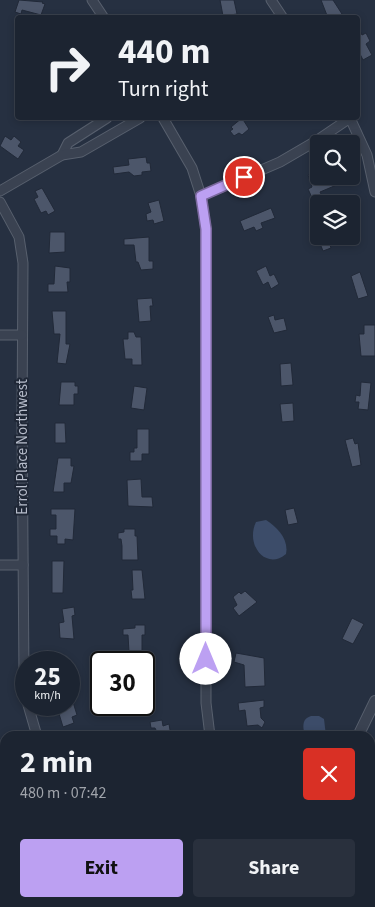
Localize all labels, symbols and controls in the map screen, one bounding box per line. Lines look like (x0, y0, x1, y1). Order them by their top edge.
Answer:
text: 440 m (118, 27, 210, 77)
icon: right (35, 35, 100, 100)
text: Turn right (118, 73, 208, 105)
map controls (310, 135, 360, 245)
button: search (310, 135, 360, 185)
pin (223, 156, 265, 198)
icon: arrive (230, 163, 258, 191)
button: layers (310, 195, 360, 245)
street label: Errol Place Northwest (12, 379, 33, 515)
position arrow (179, 632, 231, 684)
speed limit sign: 30 (90, 651, 155, 716)
text: 25 (34, 659, 61, 695)
text: km/h (34, 687, 61, 704)
text: 2 min (20, 741, 93, 784)
button: close (303, 748, 355, 800)
text: 480 m · 07:42 (20, 782, 107, 804)
button: Exit (20, 839, 183, 897)
button: Share (193, 839, 355, 897)

